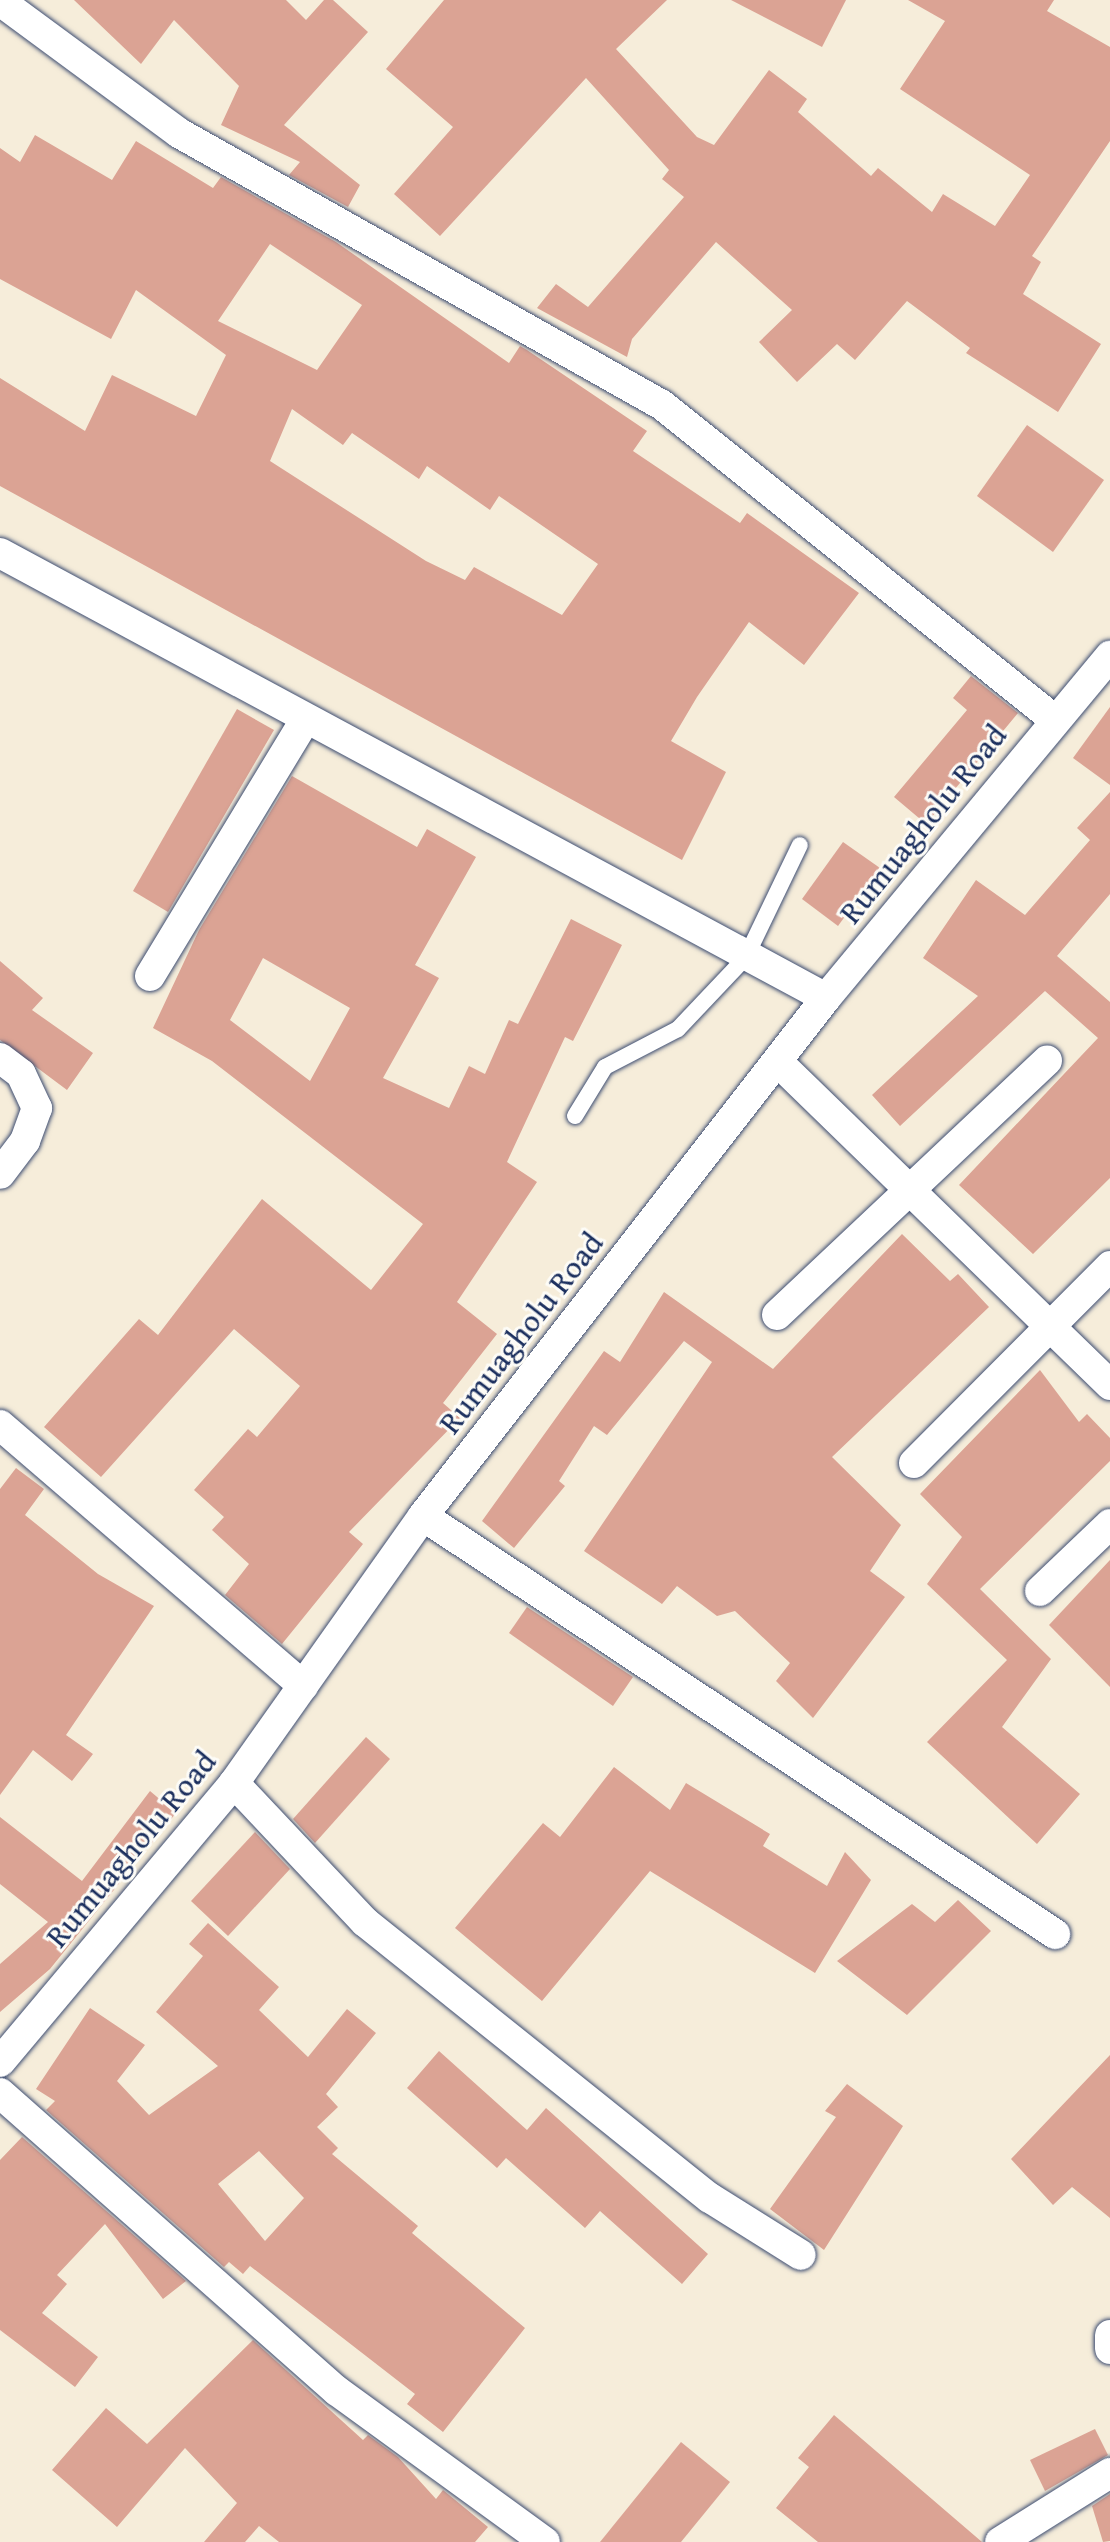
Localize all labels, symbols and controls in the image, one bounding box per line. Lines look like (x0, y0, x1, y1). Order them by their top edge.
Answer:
street label: Rumuagholu Road (831, 717, 1015, 931)
street label: Rumuagholu Road (431, 1225, 611, 1441)
street label: Rumuagholu Road (38, 1743, 224, 1955)

